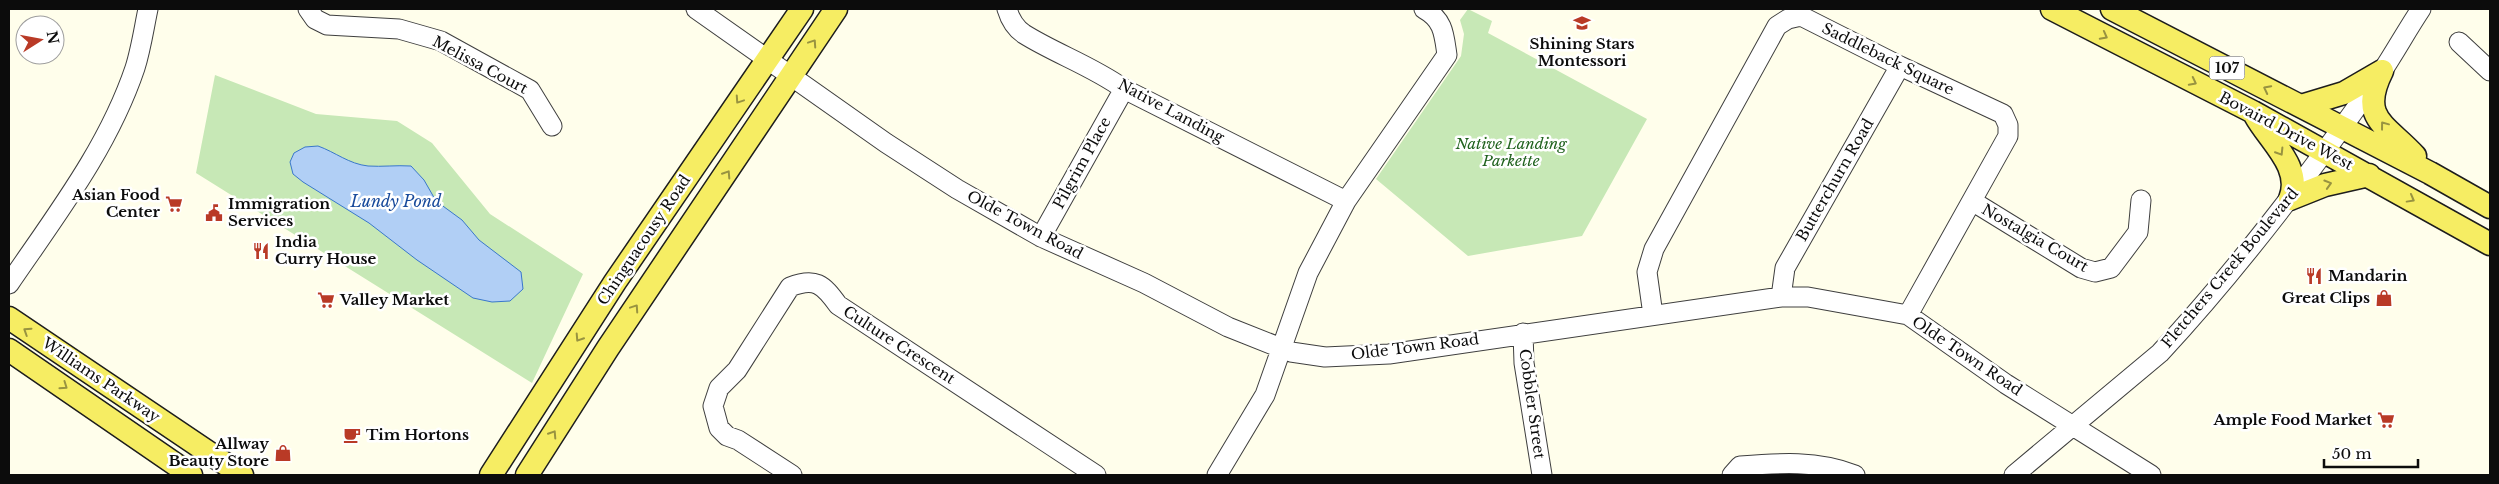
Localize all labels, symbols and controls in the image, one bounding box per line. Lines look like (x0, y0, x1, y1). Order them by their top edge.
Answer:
school or university icon: Shining Stars Montessori (1572, 13, 1592, 33)
north arrow (15, 15, 65, 65)
street label: Saddleback Square (1819, 18, 1957, 99)
text: N (43, 29, 63, 46)
one-way arrow (2099, 30, 2108, 40)
street label: Melissa Court (429, 31, 531, 98)
place label: Shining Stars Montessori (1530, 34, 1634, 70)
one-way arrow (807, 39, 816, 49)
road number: 107 (2210, 56, 2244, 80)
street label: Native Landing (1115, 75, 1229, 147)
one-way arrow (2188, 76, 2197, 86)
one-way arrow (2263, 85, 2272, 95)
street label: Bovaird Drive West (2216, 87, 2357, 174)
one-way arrow (736, 94, 745, 103)
street label: Pilgrim Place (1049, 114, 1115, 212)
street label: Butterchurn Road (1792, 115, 1877, 244)
one-way arrow (2381, 121, 2390, 131)
park label: Native Landing Parkette (1454, 134, 1567, 170)
one-way arrow (2274, 147, 2284, 156)
one-way arrow (721, 170, 730, 179)
street label: Chinguacousy Road (593, 171, 694, 308)
one-way arrow (2324, 180, 2332, 190)
street label: Fletchers Creek Boulevard (2157, 184, 2302, 352)
place label: Asian Food Center (71, 185, 161, 221)
street label: Olde Town Road (964, 186, 1086, 263)
water label: Lundy Pond (350, 191, 442, 211)
one-way arrow (2406, 193, 2415, 203)
supermarket icon: Asian Food Center (164, 194, 184, 214)
place label: Immigration Services (228, 194, 330, 230)
street label: Nostalgia Court (1979, 199, 2092, 276)
public building icon: Immigration Services (204, 203, 224, 223)
place label: India Curry House (275, 232, 377, 268)
restaurant icon: India Curry House (251, 241, 271, 261)
restaurant icon: Mandarin (2304, 266, 2324, 286)
place label: Mandarin (2328, 266, 2408, 285)
place label: Great Clips (2282, 288, 2370, 307)
shop icon: Great Clips (2374, 288, 2394, 308)
supermarket icon: Valley Market (316, 290, 336, 310)
place label: Valley Market (339, 290, 449, 309)
street label: Culture Crescent (840, 301, 959, 388)
one-way arrow (629, 304, 639, 313)
street label: Olde Town Road (1909, 312, 2026, 399)
one-way arrow (23, 327, 32, 337)
street label: Olde Town Road (1350, 329, 1480, 364)
one-way arrow (576, 332, 585, 341)
street label: Williams Parkway (38, 333, 164, 426)
street label: Cobbler Street (1515, 348, 1550, 461)
one-way arrow (58, 381, 67, 389)
place label: Ample Food Market (2212, 410, 2372, 429)
supermarket icon: Ample Food Market (2376, 410, 2396, 430)
cafe icon: Tim Hortons (342, 425, 362, 445)
place label: Tim Hortons (366, 425, 469, 444)
one-way arrow (547, 430, 557, 439)
place label: Allway Beauty Store (168, 434, 269, 470)
scale bar (2324, 436, 2418, 468)
shop icon: Allway Beauty Store (273, 443, 293, 463)
text: 50 m (2332, 444, 2372, 463)

